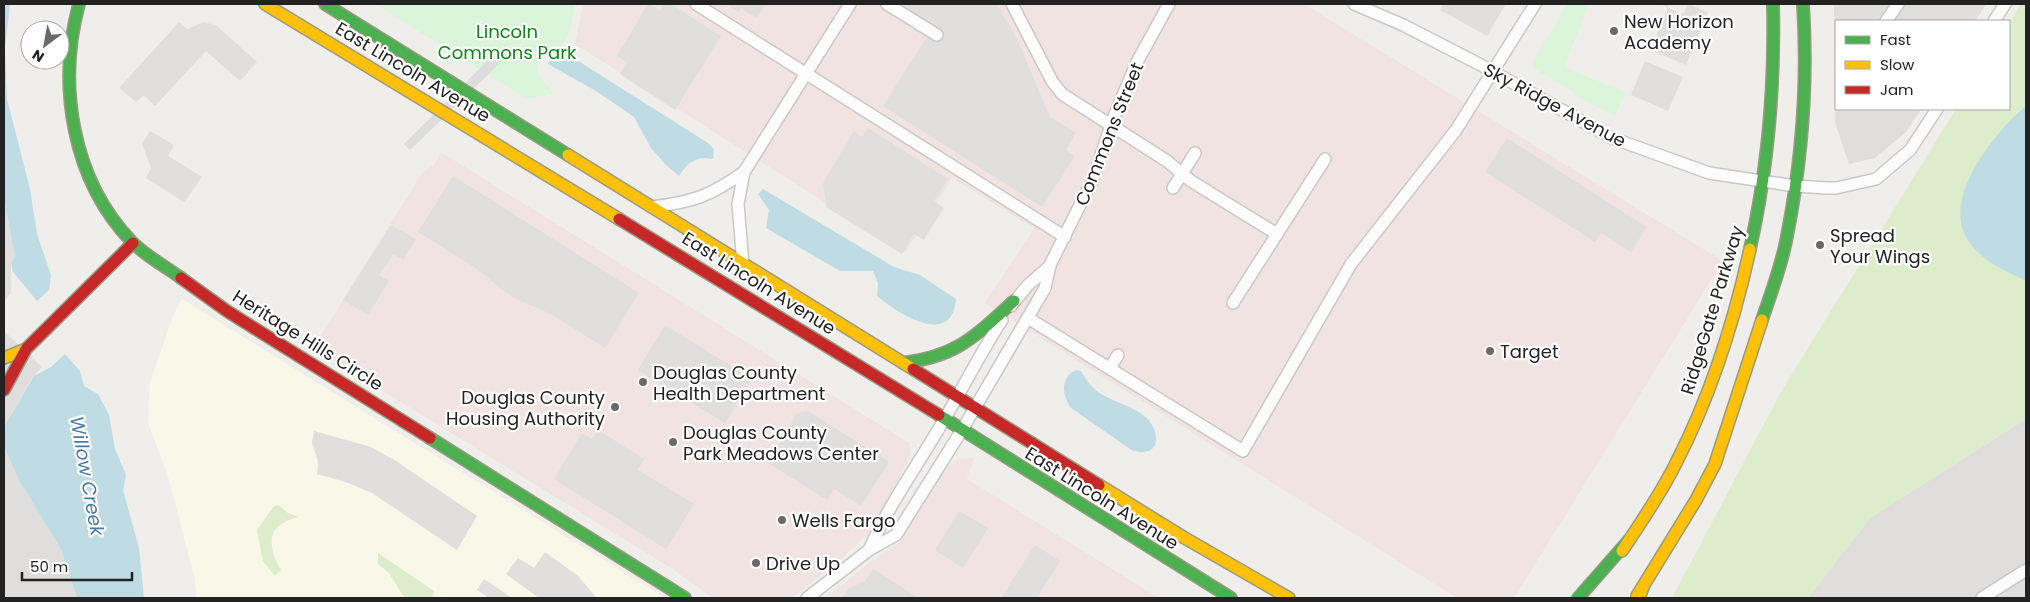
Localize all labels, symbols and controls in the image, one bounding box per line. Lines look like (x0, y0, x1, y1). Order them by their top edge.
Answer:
place label: New Horizon Academy (1624, 9, 1734, 55)
street label: East Lincoln Avenue (331, 16, 495, 128)
park label: Lincoln Commons Park (438, 19, 577, 65)
north arrow (20, 20, 70, 70)
legend (1835, 20, 2010, 110)
marker: New Horizon Academy (1608, 25, 1620, 37)
text: Fast (1880, 29, 1911, 50)
text: N (28, 45, 48, 67)
text: Slow (1880, 54, 1915, 75)
street label: Sky Ridge Avenue (1479, 57, 1631, 153)
street label: Commons Street (1069, 59, 1149, 209)
text: Jam (1880, 79, 1914, 100)
street label: RidgeGate Parkway (1674, 223, 1750, 397)
place label: Spread Your Wings (1830, 223, 1930, 269)
street label: East Lincoln Avenue (677, 226, 841, 340)
marker: Spread Your Wings (1814, 239, 1826, 251)
street label: Heritage Hills Circle (228, 284, 388, 396)
place label: Target (1500, 339, 1559, 364)
marker: Target (1484, 345, 1496, 357)
place label: Douglas County Health Department (653, 360, 825, 406)
marker: Douglas County Health Department (637, 376, 649, 388)
place label: Douglas County Housing Authority (446, 385, 605, 431)
marker: Douglas County Housing Authority (609, 401, 621, 413)
water label: Willow Creek (63, 414, 111, 539)
place label: Douglas County Park Meadows Center (683, 420, 879, 466)
marker: Douglas County Park Meadows Center (667, 436, 679, 448)
street label: East Lincoln Avenue (1020, 441, 1184, 555)
place label: Wells Fargo (792, 508, 895, 533)
marker: Wells Fargo (776, 514, 788, 526)
scale bar (22, 550, 132, 582)
place label: Drive Up (766, 551, 840, 576)
text: 50 m (30, 556, 68, 577)
marker: Drive Up (750, 557, 762, 569)

